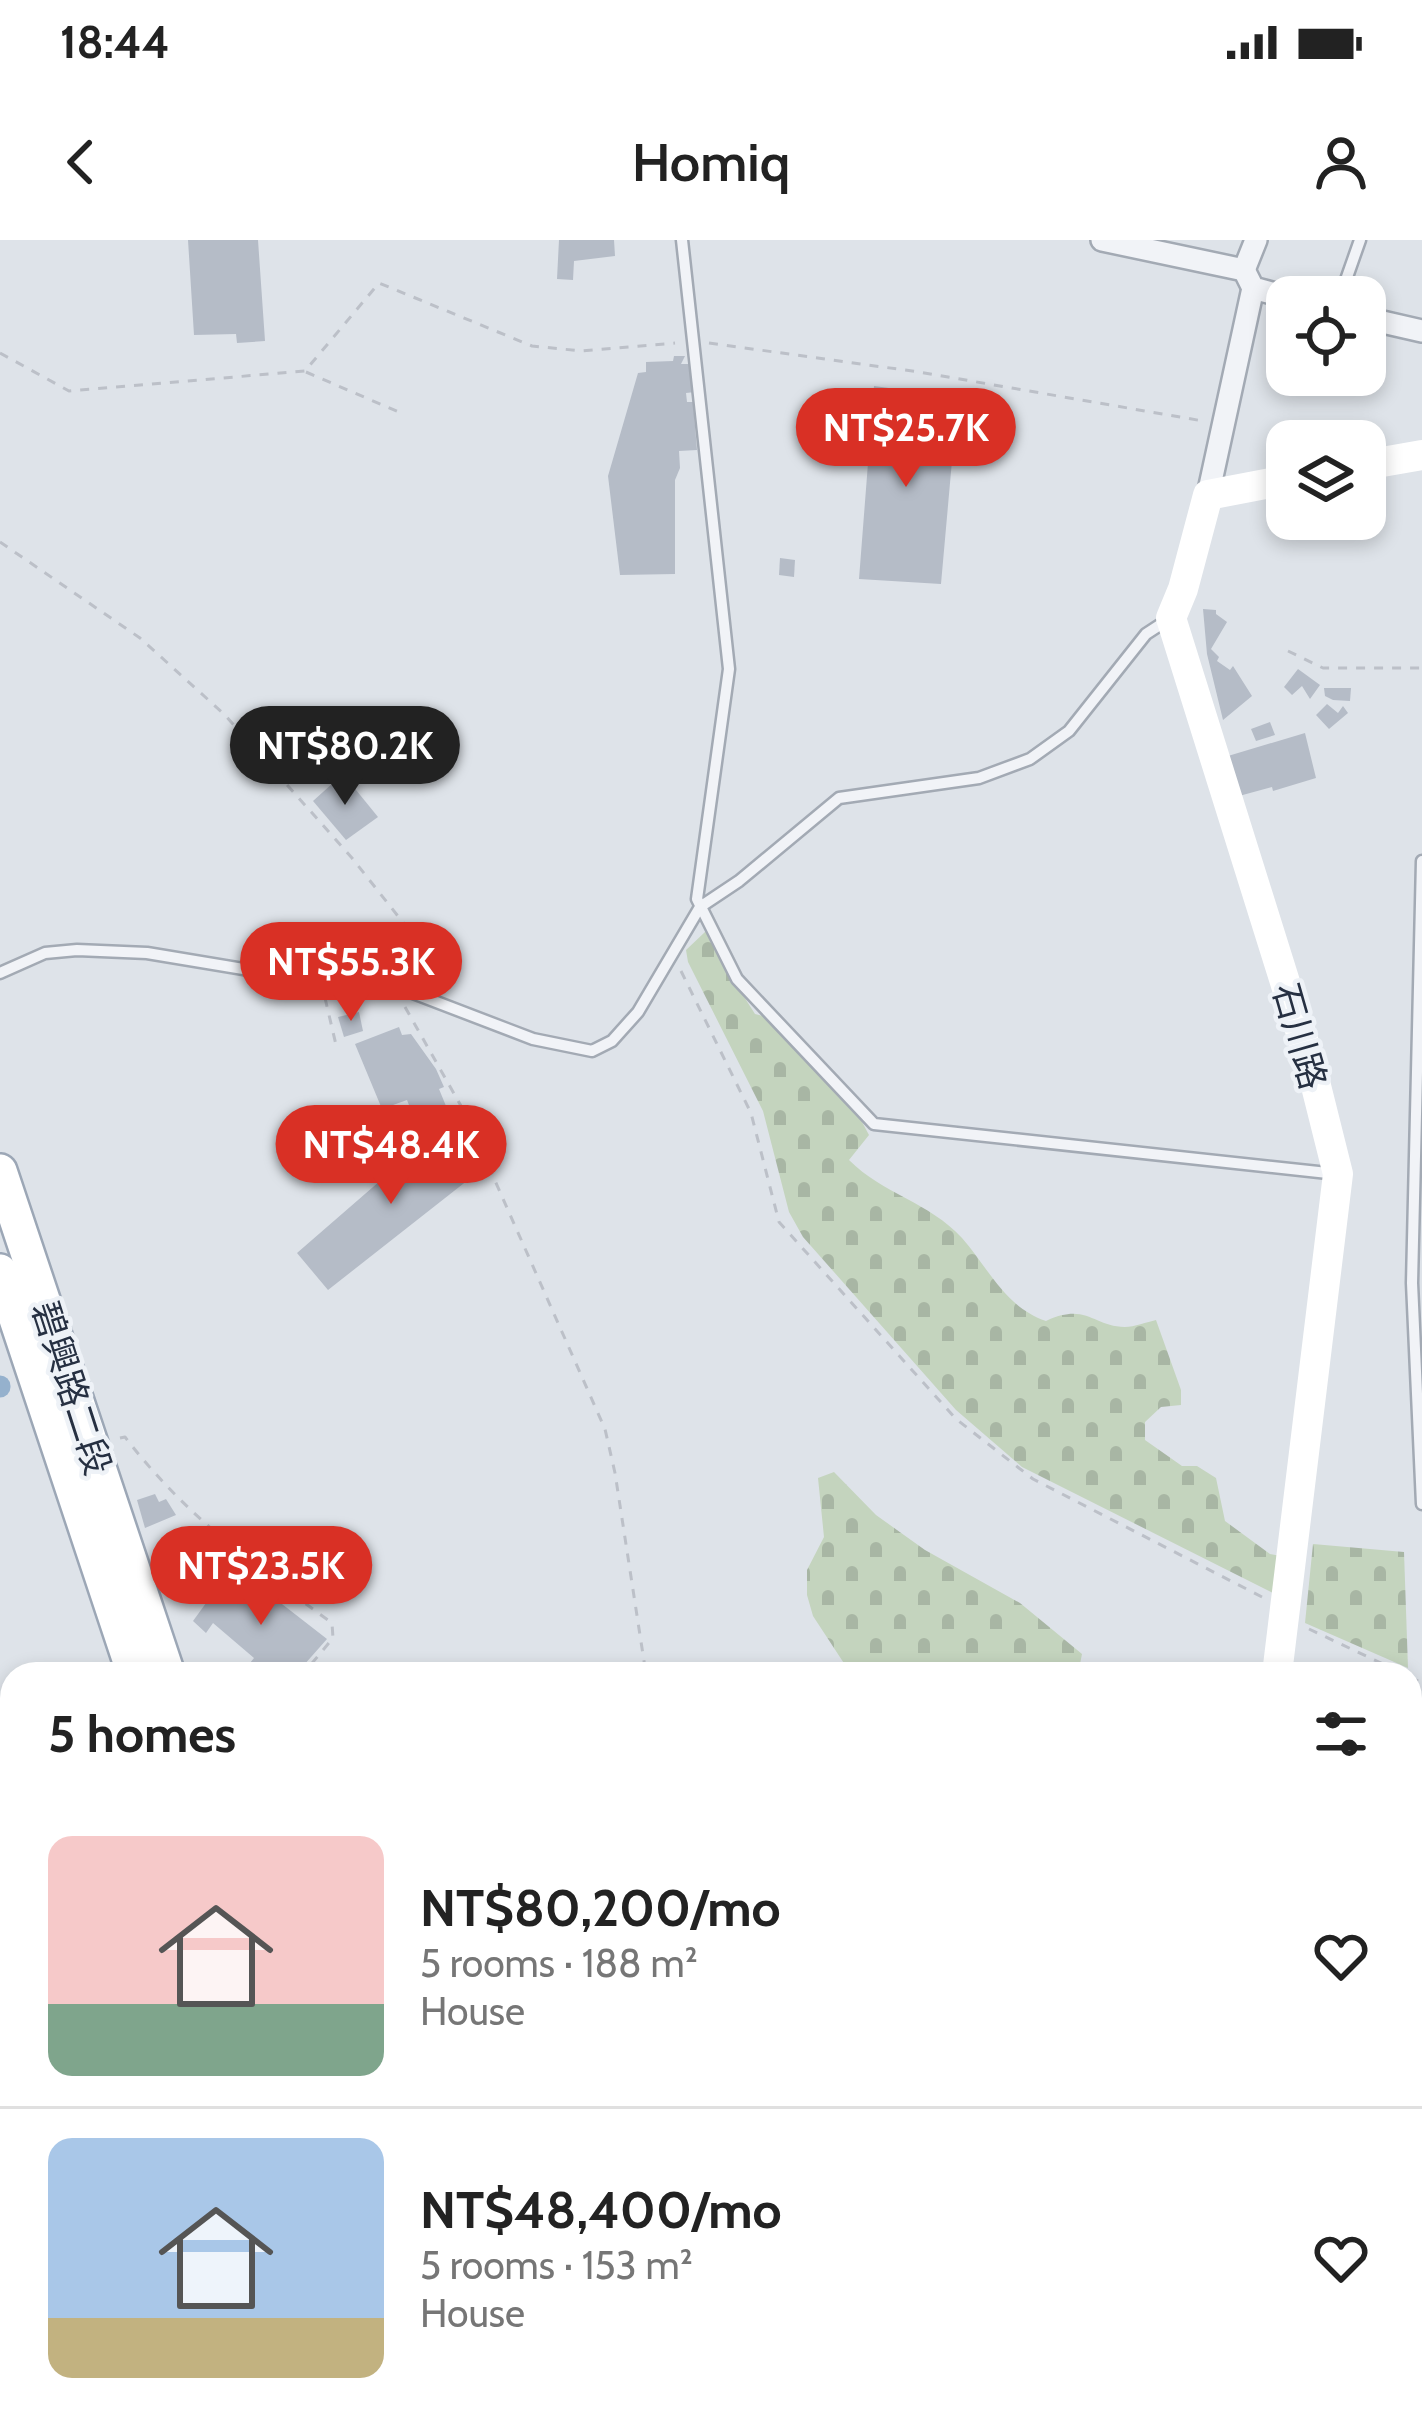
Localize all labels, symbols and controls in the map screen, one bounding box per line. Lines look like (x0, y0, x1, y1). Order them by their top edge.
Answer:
text: 18:44 (60, 15, 170, 69)
icon: back (48, 129, 114, 195)
text: Homiq (632, 129, 790, 195)
icon: person (1308, 129, 1374, 195)
map controls (1266, 276, 1386, 540)
button: locate (1266, 276, 1386, 396)
pin: NT$25.7K (782, 388, 1030, 490)
text: NT$25.7K (823, 403, 989, 451)
button: layers (1266, 420, 1386, 540)
pin: NT$80.2K (221, 706, 469, 808)
text: NT$80.2K (257, 721, 433, 769)
pin: NT$55.3K (227, 922, 475, 1024)
text: NT$55.3K (267, 937, 435, 985)
street label: 石川路 (1264, 978, 1336, 1094)
pin: NT$48.4K (267, 1105, 515, 1207)
text: NT$48.4K (303, 1120, 479, 1168)
street label: 碧興路二段 (23, 1296, 121, 1480)
pin: NT$23.5K (137, 1526, 385, 1628)
text: NT$23.5K (177, 1541, 345, 1589)
icon: filters (1308, 1701, 1374, 1767)
text: 5 homes (48, 1703, 236, 1765)
text: NT$80,200/mo (420, 1877, 781, 1939)
icon: home (144, 1884, 288, 2028)
icon: heart (1308, 1923, 1374, 1989)
text: 5 rooms · 188 m² (420, 1939, 698, 1987)
text: House (420, 1987, 525, 2035)
text: NT$48,400/mo (420, 2179, 782, 2241)
icon: home (144, 2186, 288, 2330)
icon: heart (1308, 2225, 1374, 2291)
text: 5 rooms · 153 m² (420, 2241, 693, 2289)
text: House (420, 2289, 525, 2337)

